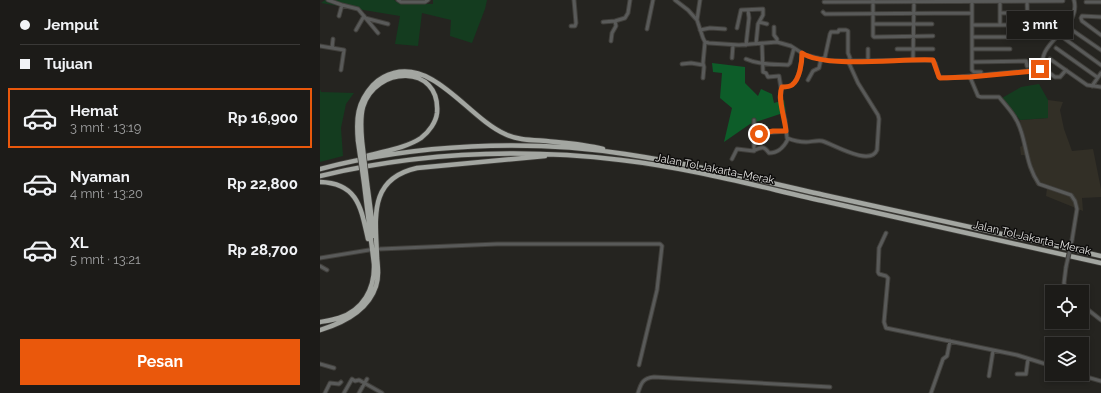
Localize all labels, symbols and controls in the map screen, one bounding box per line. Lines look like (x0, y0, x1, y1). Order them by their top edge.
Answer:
callout: 3 mnt (1007, 11, 1073, 39)
text: Jemput (44, 16, 99, 34)
text: 3 mnt (1022, 17, 1058, 32)
text: Tujuan (44, 55, 93, 73)
route end (1031, 60, 1049, 78)
icon: car (22, 100, 58, 136)
text: Hemat (70, 102, 118, 120)
text: Rp 16,900 (228, 109, 298, 127)
text: 3 mnt · 13:19 (70, 120, 141, 135)
route start (750, 125, 768, 143)
street label: Jalan Tol Jakarta–Merak (654, 151, 776, 187)
icon: car (22, 166, 58, 202)
text: Nyaman (70, 168, 130, 186)
text: Rp 22,800 (227, 175, 298, 193)
text: 4 mnt · 13:20 (70, 186, 143, 201)
street label: Jalan Tol Jakarta–Merak (972, 218, 1092, 258)
icon: car (22, 232, 58, 268)
text: XL (70, 234, 88, 252)
text: Rp 28,700 (227, 241, 298, 259)
text: 5 mnt · 13:21 (70, 252, 141, 267)
map controls (1045, 285, 1089, 381)
button: locate (1045, 285, 1089, 329)
button: layers (1045, 337, 1089, 381)
button: Pesan (20, 339, 300, 385)

